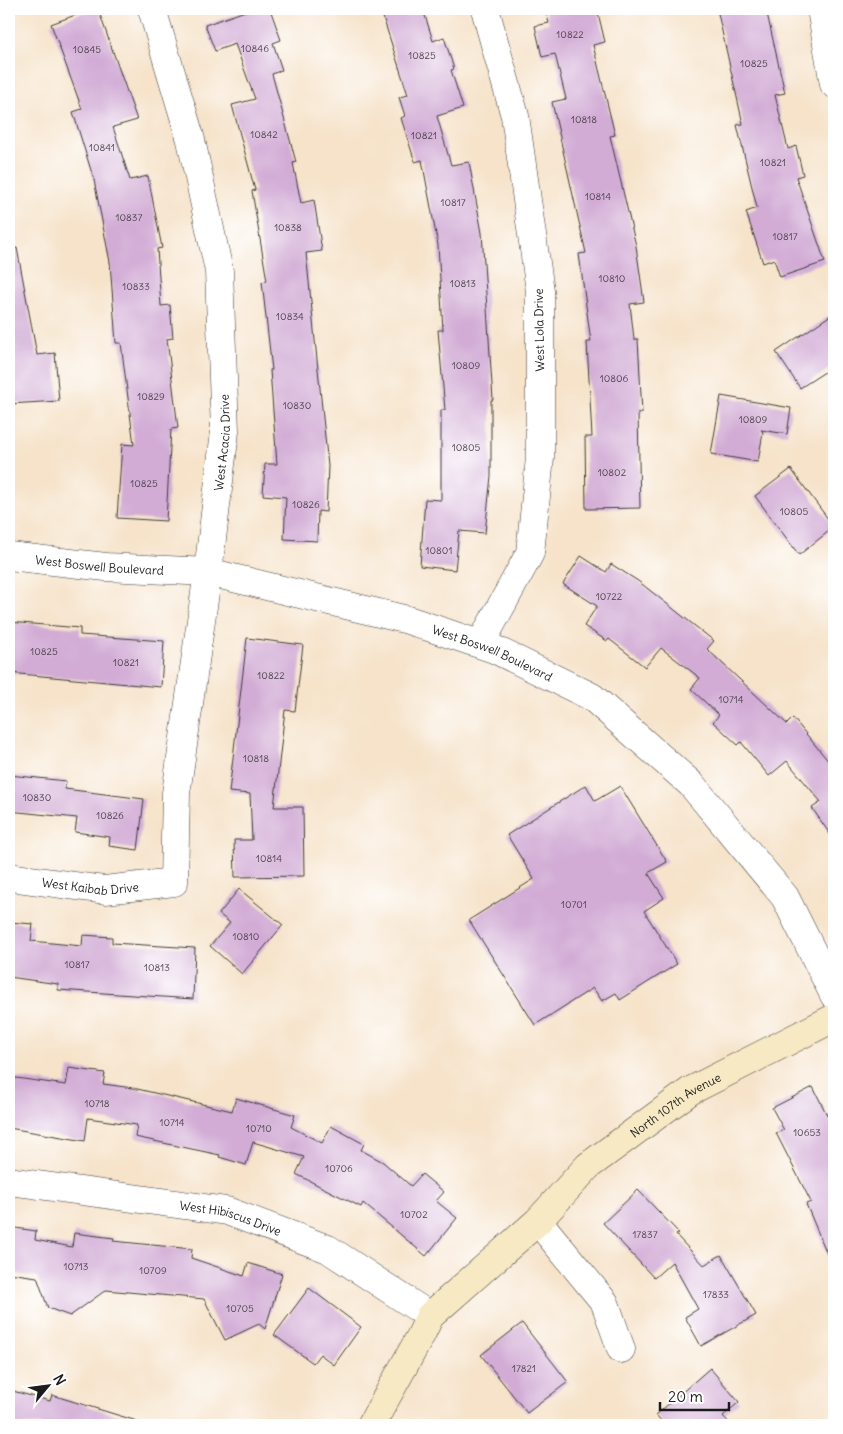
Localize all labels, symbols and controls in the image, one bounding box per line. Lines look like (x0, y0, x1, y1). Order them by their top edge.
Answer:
house number: 10822 (556, 28, 584, 41)
house number: 10846 (241, 42, 269, 55)
house number: 10845 (73, 43, 101, 56)
house number: 10825 (408, 49, 436, 62)
house number: 10825 (740, 57, 768, 70)
house number: 10818 (571, 113, 597, 126)
house number: 10842 (250, 128, 278, 141)
house number: 10821 (411, 129, 437, 142)
house number: 10841 (89, 141, 115, 154)
house number: 10821 (760, 156, 786, 169)
house number: 10814 (585, 190, 611, 203)
house number: 10817 (440, 196, 466, 209)
house number: 10837 (116, 211, 143, 224)
house number: 10838 (274, 221, 302, 234)
house number: 10817 (772, 230, 798, 243)
house number: 10810 (599, 272, 625, 285)
house number: 10813 (450, 277, 476, 290)
house number: 10833 (122, 280, 150, 293)
street label: West Lola Drive (531, 288, 547, 372)
house number: 10834 (276, 310, 304, 323)
house number: 10809 (452, 359, 481, 372)
house number: 10806 (600, 372, 629, 385)
house number: 10829 (137, 390, 165, 403)
street label: West Acacia Drive (210, 394, 233, 492)
house number: 10830 (283, 399, 311, 412)
house number: 10809 (739, 413, 768, 426)
house number: 10805 (452, 441, 481, 454)
house number: 10802 (598, 466, 627, 479)
house number: 10825 (130, 477, 158, 490)
house number: 10826 (292, 498, 320, 511)
house number: 10805 (780, 505, 809, 518)
house number: 10801 (426, 544, 452, 557)
street label: West Boswell Boulevard (35, 552, 164, 577)
house number: 10722 (596, 590, 623, 603)
street label: West Boswell Boulevard (430, 621, 555, 684)
house number: 10825 (30, 645, 58, 658)
house number: 10821 (113, 656, 139, 669)
house number: 10822 (257, 669, 285, 682)
house number: 10714 (718, 693, 744, 706)
house number: 10818 (243, 752, 269, 765)
house number: 10830 (23, 791, 51, 804)
house number: 10826 (96, 809, 124, 822)
house number: 10814 (256, 852, 282, 865)
street label: West Kaibab Drive (41, 874, 140, 898)
house number: 10701 (561, 898, 587, 911)
house number: 10810 (233, 930, 259, 943)
house number: 10817 (64, 958, 90, 971)
house number: 10813 (144, 961, 170, 974)
street label: North 107th Avenue (627, 1069, 723, 1140)
house number: 10718 (84, 1097, 110, 1110)
house number: 10714 (159, 1116, 185, 1129)
house number: 10710 (246, 1122, 272, 1135)
house number: 10653 (793, 1126, 821, 1139)
house number: 10706 (325, 1162, 353, 1175)
street label: West Hibiscus Drive (179, 1197, 284, 1238)
house number: 10702 (400, 1208, 428, 1221)
house number: 17837 (632, 1228, 658, 1241)
house number: 10713 (64, 1260, 89, 1273)
house number: 10709 (139, 1264, 167, 1277)
house number: 17833 (703, 1288, 729, 1301)
house number: 10705 (226, 1302, 254, 1315)
north arrow (22, 1362, 72, 1412)
house number: 17821 (512, 1362, 536, 1375)
text: N (49, 1371, 70, 1388)
scale bar (660, 1379, 729, 1411)
text: 20 m (668, 1387, 703, 1406)

